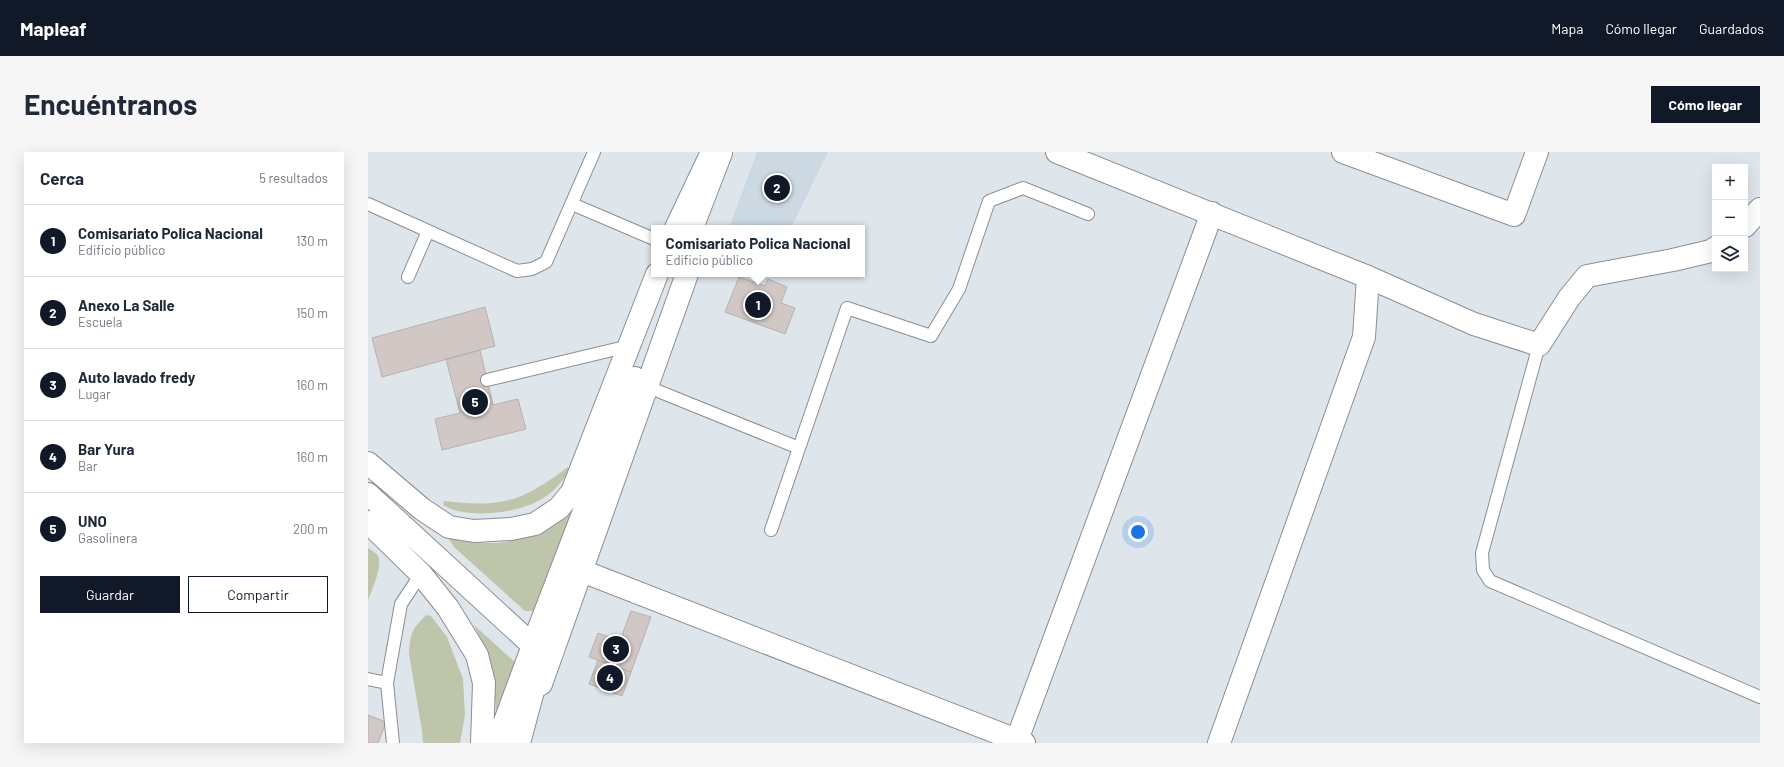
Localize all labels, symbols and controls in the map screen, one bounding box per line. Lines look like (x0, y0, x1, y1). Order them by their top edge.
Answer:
text: Mapleaf (20, 17, 87, 40)
text: Mapa (1551, 20, 1583, 37)
text: Cómo llegar (1605, 20, 1677, 37)
text: Guardados (1699, 20, 1764, 37)
button: Cómo llegar (1651, 86, 1760, 123)
text: Encuéntranos (24, 87, 197, 121)
map controls (1712, 164, 1748, 272)
button: + (1712, 164, 1748, 200)
text: Cerca (40, 168, 84, 188)
text: 5 resultados (259, 170, 328, 186)
pin: 2 (764, 173, 790, 203)
button: − (1712, 200, 1748, 236)
text: Comisariato Polica Nacional (78, 224, 263, 242)
popup (651, 225, 865, 277)
text: 1 (51, 233, 55, 249)
text: 130 m (296, 233, 328, 249)
text: Comisariato Polica Nacional (666, 234, 850, 252)
button: layers (1712, 236, 1748, 272)
text: Edificio público (78, 242, 165, 258)
text: Edificio público (666, 252, 753, 268)
pin: 1 (745, 290, 771, 320)
text: Anexo La Salle (78, 296, 175, 314)
text: 2 (49, 305, 57, 321)
text: 150 m (296, 305, 328, 321)
text: Escuela (78, 314, 122, 330)
text: Auto lavado fredy (78, 368, 195, 386)
text: 3 (49, 377, 57, 393)
text: 160 m (296, 377, 328, 393)
text: Lugar (78, 386, 111, 402)
pin: 5 (462, 387, 488, 417)
text: Bar Yura (78, 440, 134, 458)
text: 4 (49, 449, 57, 465)
text: 160 m (296, 449, 328, 465)
text: Bar (78, 458, 97, 474)
text: UNO (78, 512, 107, 530)
text: 5 (49, 521, 57, 537)
text: 200 m (293, 521, 328, 537)
your location (1128, 522, 1148, 542)
text: Gasolinera (78, 530, 137, 546)
button: Guardar (40, 576, 180, 613)
button: Compartir (188, 576, 328, 613)
pin: 3 (603, 634, 629, 664)
pin: 4 (597, 663, 623, 693)

